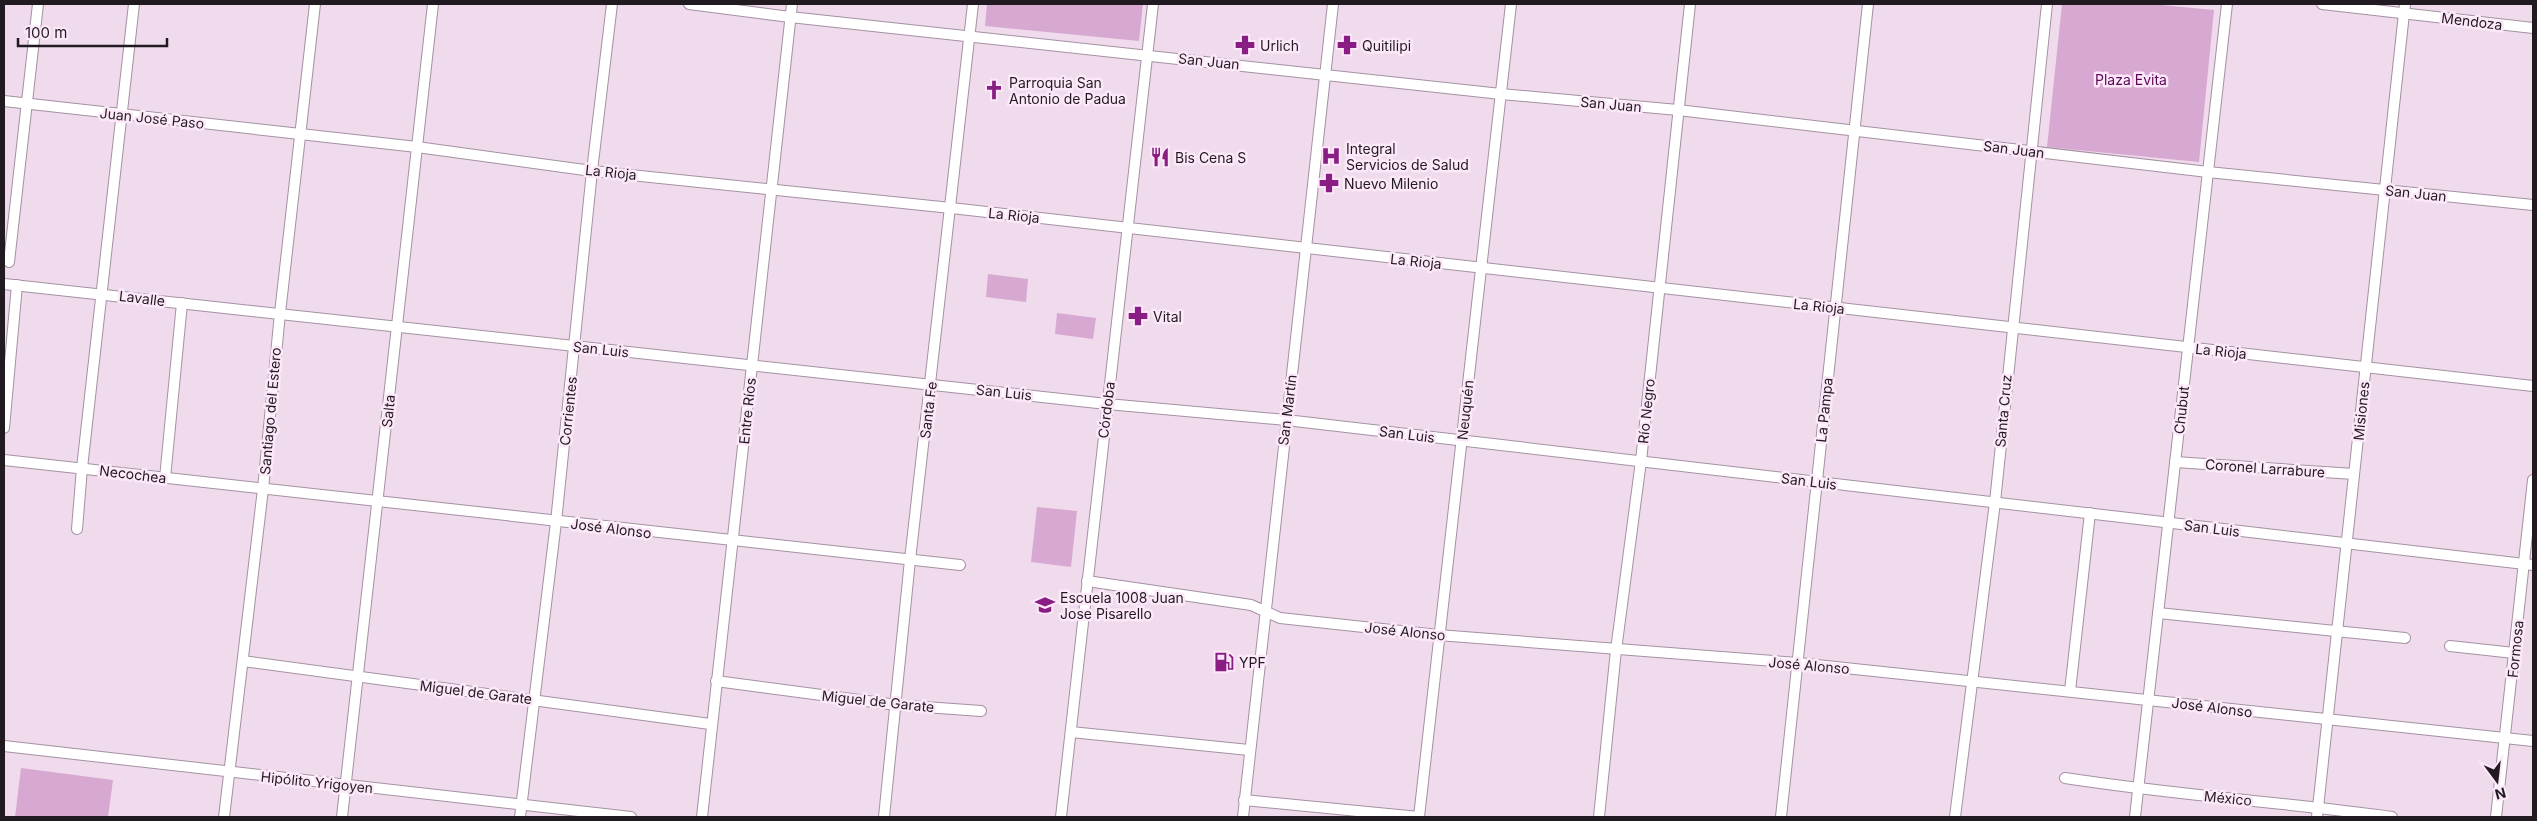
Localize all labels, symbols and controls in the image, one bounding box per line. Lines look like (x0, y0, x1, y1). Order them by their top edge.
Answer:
street label: Mendoza (2440, 9, 2504, 33)
scale bar (18, 15, 166, 47)
text: 100 m (25, 23, 67, 42)
pharmacy icon: Urlich (1234, 34, 1256, 56)
pharmacy icon: Quitilipi (1336, 34, 1358, 56)
place label: Urlich (1260, 37, 1299, 54)
place label: Quitilipi (1362, 37, 1411, 54)
street label: San Juan (1178, 49, 1240, 73)
park label: Plaza Evita (2095, 71, 2167, 88)
place label: Parroquia San Antonio de Padua (1009, 74, 1126, 107)
church icon: Parroquia San Antonio de Padua (983, 79, 1005, 101)
street label: San Juan (1580, 93, 1642, 115)
street label: Juan José Paso (99, 104, 205, 132)
street label: San Juan (1982, 137, 2046, 161)
place label: Integral Servicios de Salud (1346, 140, 1469, 173)
hospital icon: Integral Servicios de Salud (1320, 145, 1342, 167)
restaurant icon: Bis Cena S (1149, 146, 1171, 168)
place label: Bis Cena S (1175, 149, 1246, 166)
street label: La Rioja (584, 161, 638, 183)
pharmacy icon: Nuevo Milenio (1318, 172, 1340, 194)
place label: Nuevo Milenio (1344, 175, 1438, 192)
street label: San Juan (2385, 181, 2447, 205)
street label: La Rioja (987, 204, 1041, 226)
street label: La Rioja (1389, 250, 1443, 272)
street label: Lavalle (118, 287, 166, 309)
street label: La Rioja (1792, 295, 1846, 317)
pharmacy icon: Vital (1127, 305, 1149, 327)
place label: Vital (1153, 308, 1182, 325)
street label: San Luis (572, 338, 630, 360)
street label: La Rioja (2194, 340, 2248, 362)
street label: Santiago del Estero (256, 347, 284, 475)
street label: San Martín (1274, 374, 1300, 446)
street label: Santa Cruz (1991, 374, 2015, 448)
street label: Corrientes (556, 376, 580, 446)
street label: Entre Ríos (735, 377, 759, 445)
street label: La Pampa (1812, 377, 1836, 443)
street label: Río Negro (1634, 378, 1658, 444)
street label: Neuquén (1453, 379, 1477, 441)
street label: Santa Fe (916, 380, 940, 440)
street label: San Luis (975, 381, 1033, 403)
street label: Córdoba (1094, 381, 1118, 439)
street label: Misiones (2349, 381, 2373, 441)
street label: Chubut (2170, 385, 2192, 435)
street label: Salta (378, 394, 398, 428)
street label: San Luis (1378, 422, 1436, 446)
street label: Coronel Larrabure (2204, 455, 2326, 481)
street label: Necochea (98, 461, 168, 487)
street label: San Luis (1780, 469, 1838, 493)
street label: José Alonso (570, 515, 652, 541)
street label: San Luis (2183, 516, 2241, 540)
place label: Escuela 1008 Juan Jose Pisarello (1060, 589, 1184, 622)
school or university icon: Escuela 1008 Juan Jose Pisarello (1034, 594, 1056, 616)
street label: José Alonso (1364, 618, 1446, 644)
street label: Formosa (2504, 620, 2526, 678)
fuel station icon: YPF (1213, 651, 1235, 673)
street label: José Alonso (1768, 653, 1850, 677)
place label: YPF (1239, 654, 1266, 671)
street label: Miguel de Garate (419, 677, 533, 707)
street label: Miguel de Garate (821, 687, 935, 715)
street label: José Alonso (2171, 694, 2253, 720)
north arrow (2472, 756, 2522, 806)
street label: Hipólito Yrigoyen (260, 768, 374, 796)
text: N (2493, 784, 2508, 804)
street label: México (2203, 787, 2253, 809)

